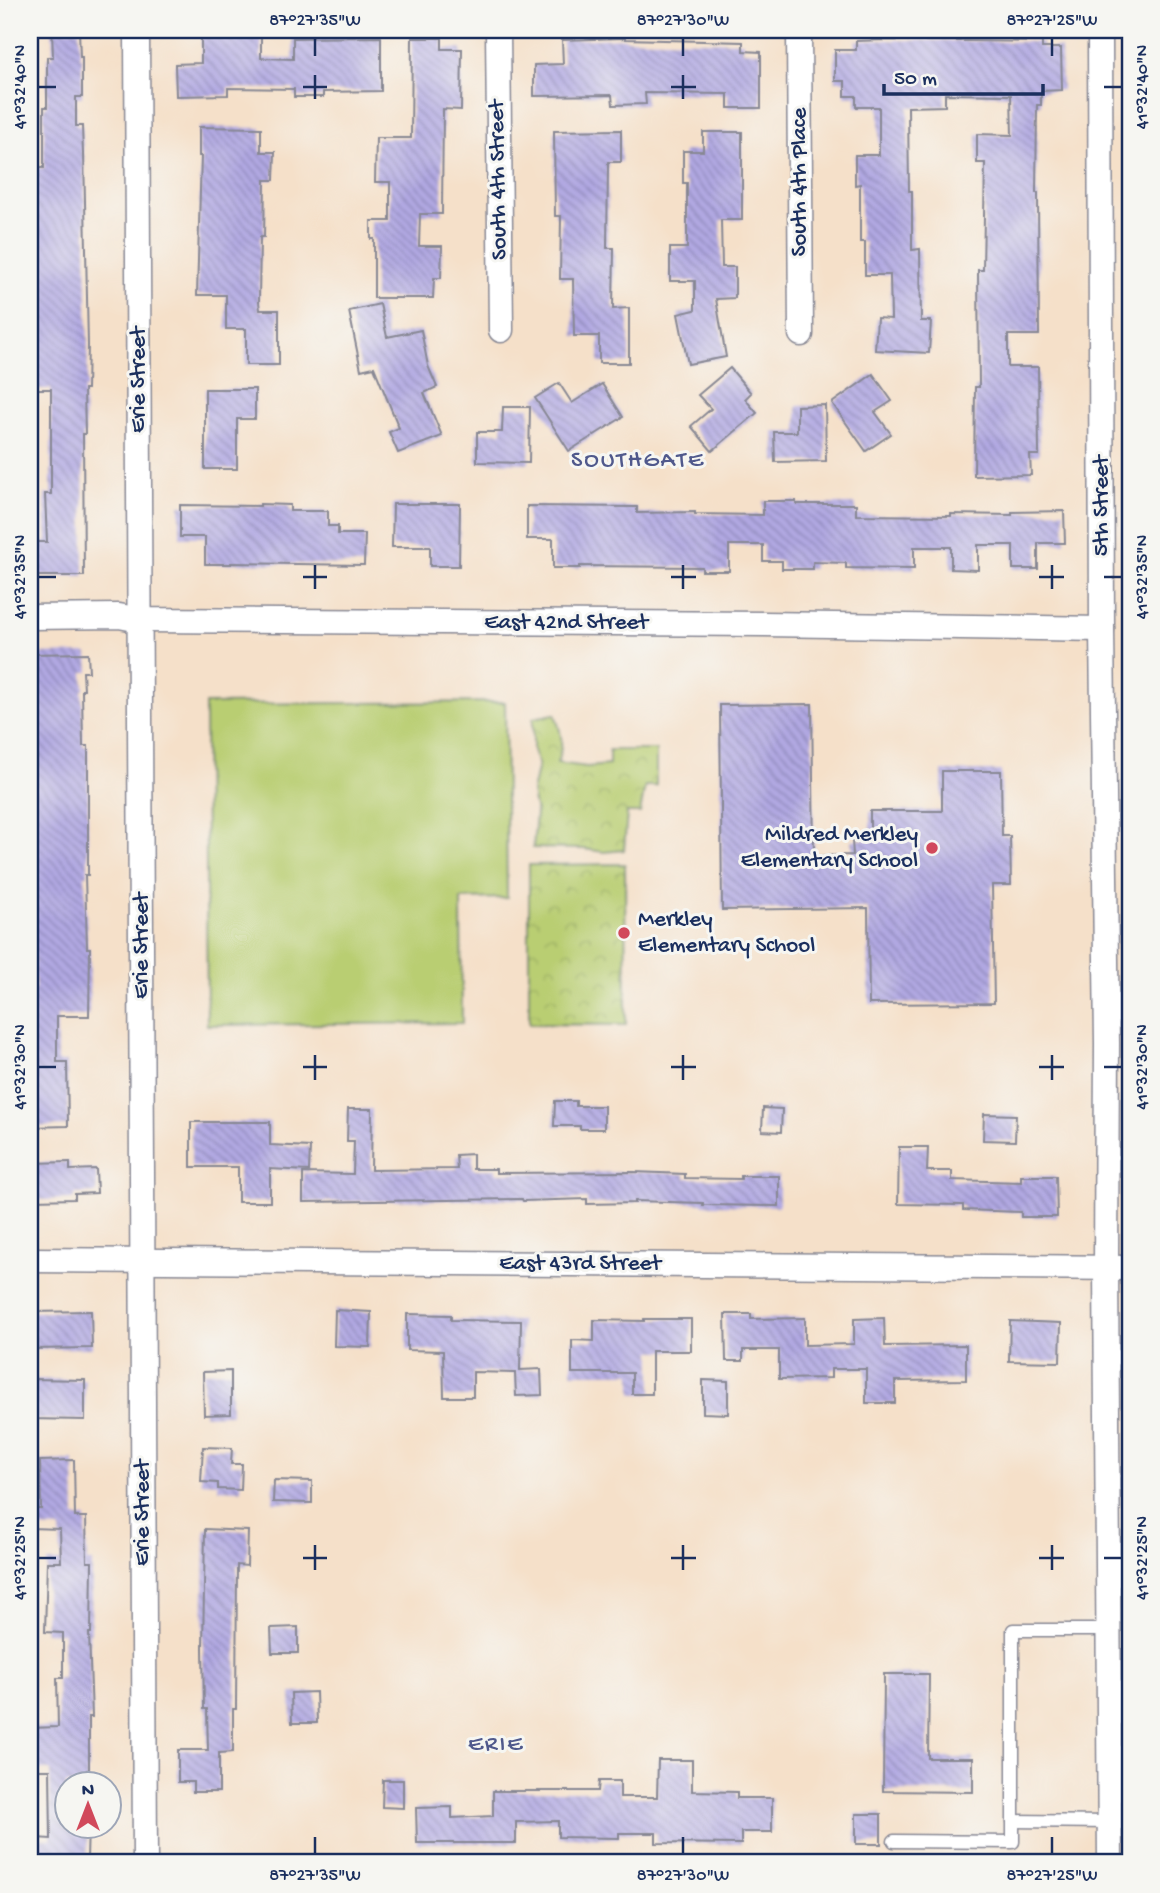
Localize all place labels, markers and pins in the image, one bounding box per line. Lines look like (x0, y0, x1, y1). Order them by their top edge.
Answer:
place label: Mildred Merkley Elementary School (741, 822, 918, 875)
marker: Mildred Merkley Elementary School (924, 840, 940, 856)
place label: Merkley Elementary School (638, 907, 815, 960)
marker: Merkley Elementary School (616, 925, 632, 941)

